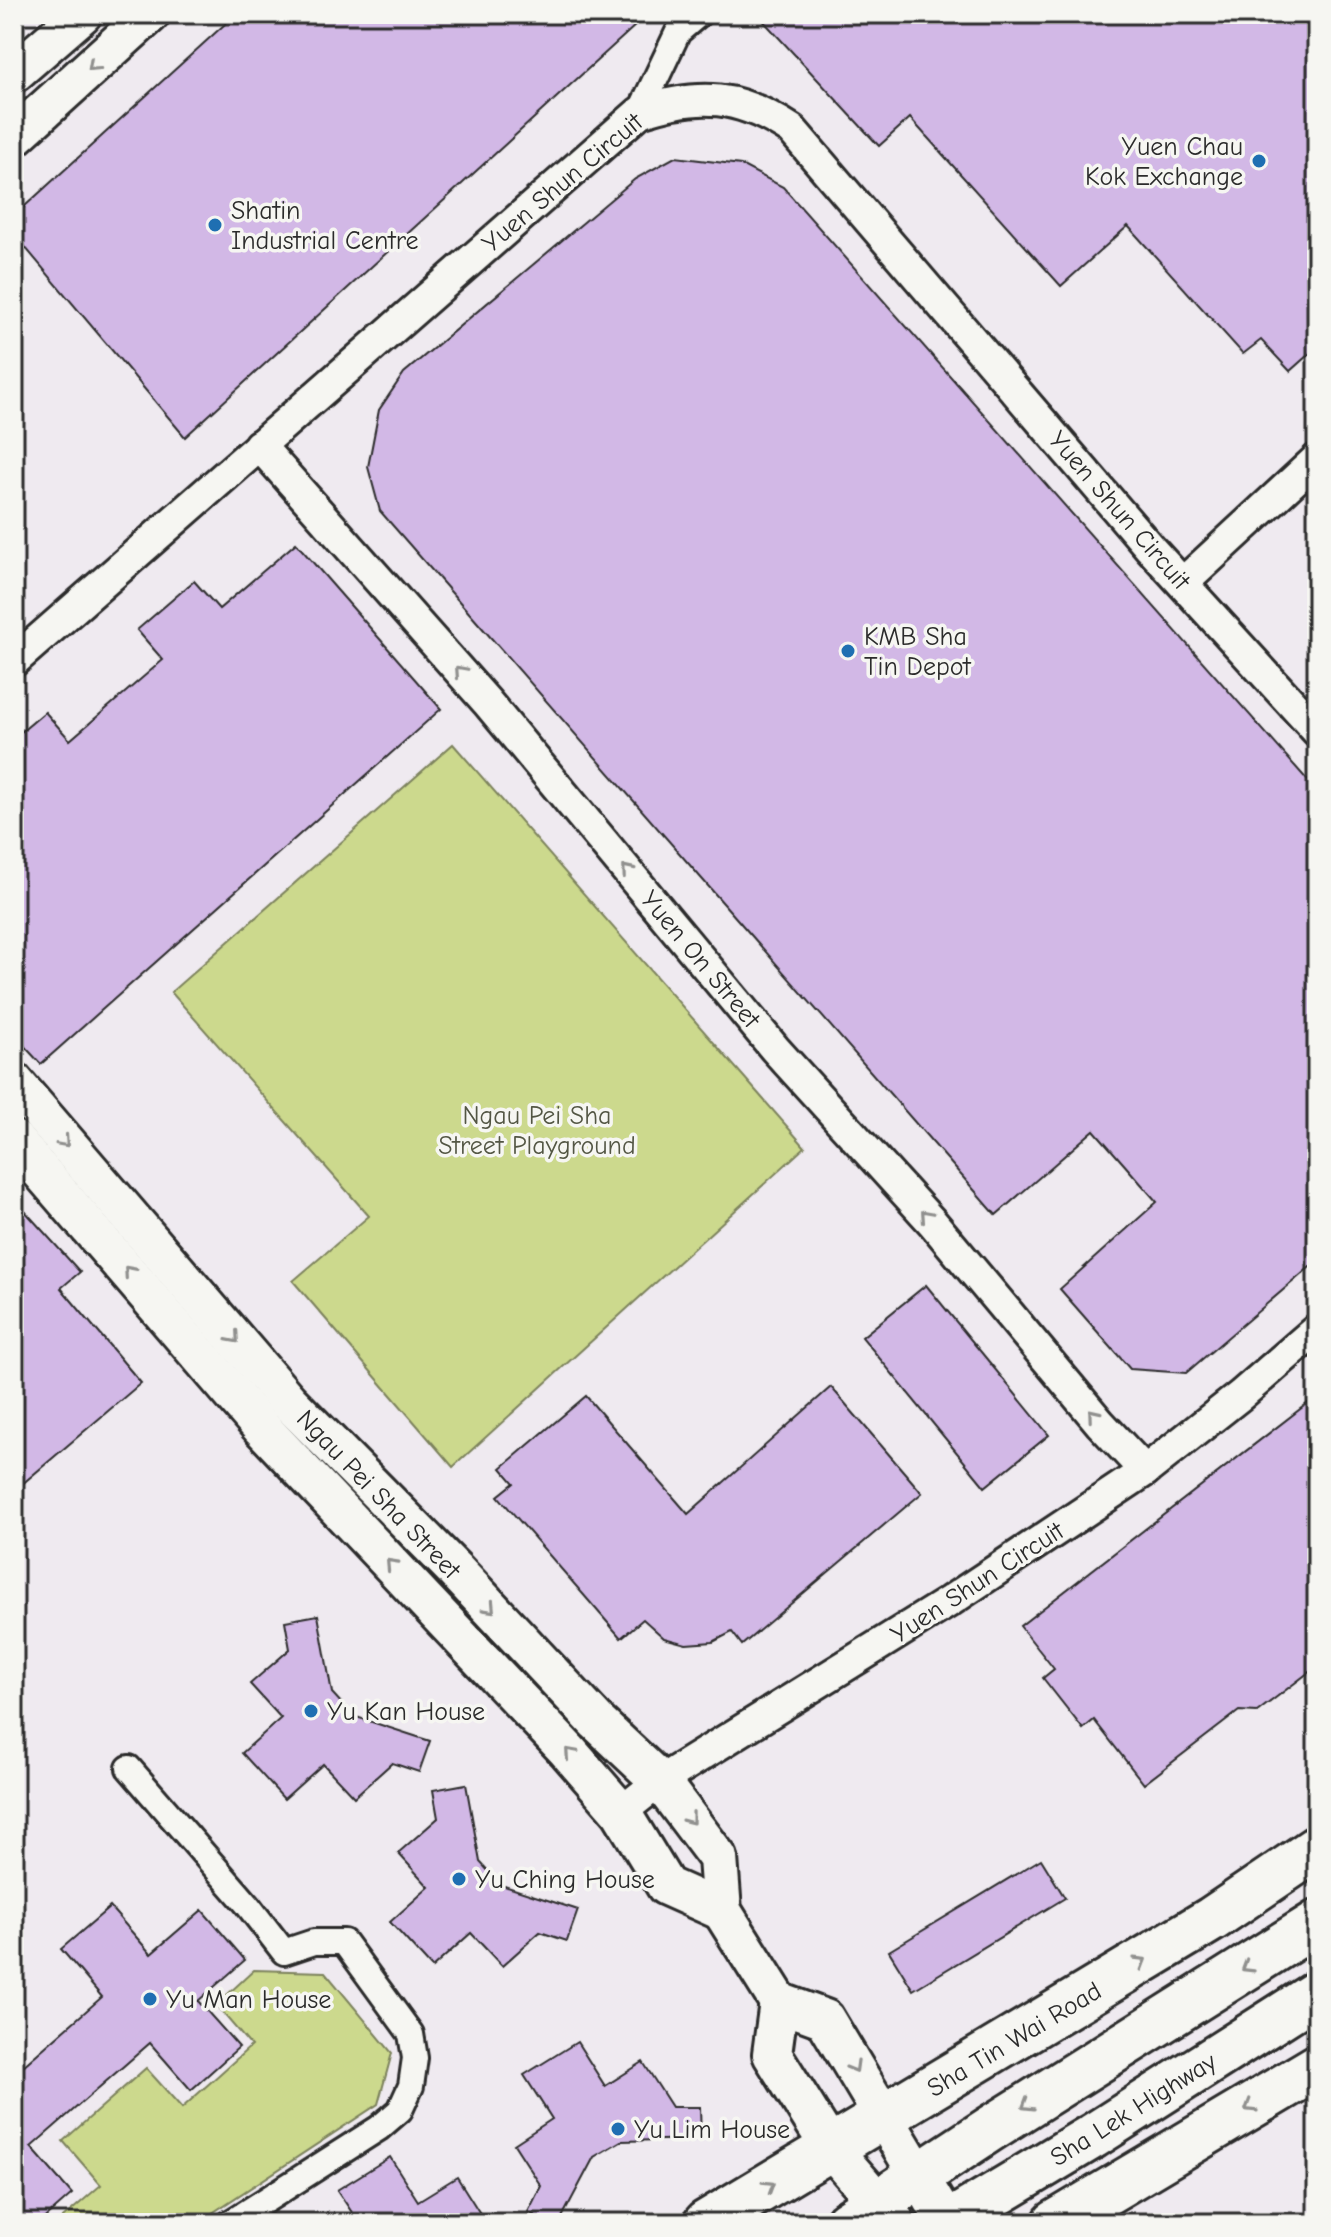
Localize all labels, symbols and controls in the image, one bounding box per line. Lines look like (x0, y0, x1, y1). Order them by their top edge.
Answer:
one-way arrow (87, 57, 102, 71)
street label: Yuen Shun Circuit (476, 106, 650, 259)
place label: Yuen Chau Kok Exchange (1085, 132, 1243, 192)
marker: Yuen Chau Kok Exchange (1250, 152, 1268, 170)
place label: Shatin Industrial Centre (231, 196, 419, 256)
marker: Shatin Industrial Centre (206, 216, 224, 234)
street label: Yuen Shun Circuit (1042, 425, 1197, 597)
place label: KMB Sha Tin Depot (864, 622, 972, 682)
marker: KMB Sha Tin Depot (839, 642, 857, 660)
one-way arrow (455, 666, 469, 681)
one-way arrow (622, 865, 637, 880)
street label: Yuen On Street (634, 885, 767, 1035)
park label: Ngau Pei Sha Street Playground (438, 1101, 636, 1161)
one-way arrow (54, 1133, 68, 1148)
one-way arrow (921, 1209, 935, 1224)
one-way arrow (124, 1266, 138, 1281)
one-way arrow (225, 1329, 239, 1344)
street label: Ngau Pei Sha Street (290, 1404, 468, 1586)
one-way arrow (1088, 1408, 1103, 1423)
street label: Yuen Shun Circuit (885, 1515, 1071, 1650)
one-way arrow (386, 1559, 401, 1573)
one-way arrow (481, 1599, 496, 1613)
place label: Yu Kan House (327, 1697, 485, 1727)
marker: Yu Kan House (302, 1702, 320, 1720)
one-way arrow (565, 1748, 580, 1763)
one-way arrow (680, 1810, 694, 1825)
place label: Yu Ching House (475, 1865, 655, 1895)
marker: Yu Ching House (450, 1870, 468, 1888)
one-way arrow (1132, 1956, 1147, 1972)
one-way arrow (1241, 1958, 1255, 1973)
street label: Sha Tin Wai Road (922, 1976, 1107, 2104)
place label: Yu Man House (166, 1985, 331, 2015)
marker: Yu Man House (141, 1990, 159, 2008)
street label: Sha Lek Highway (1045, 2047, 1222, 2173)
one-way arrow (844, 2058, 860, 2073)
one-way arrow (1021, 2096, 1035, 2111)
one-way arrow (1244, 2097, 1259, 2112)
place label: Yu Lim House (634, 2115, 790, 2145)
marker: Yu Lim House (609, 2120, 627, 2138)
one-way arrow (760, 2180, 774, 2195)

